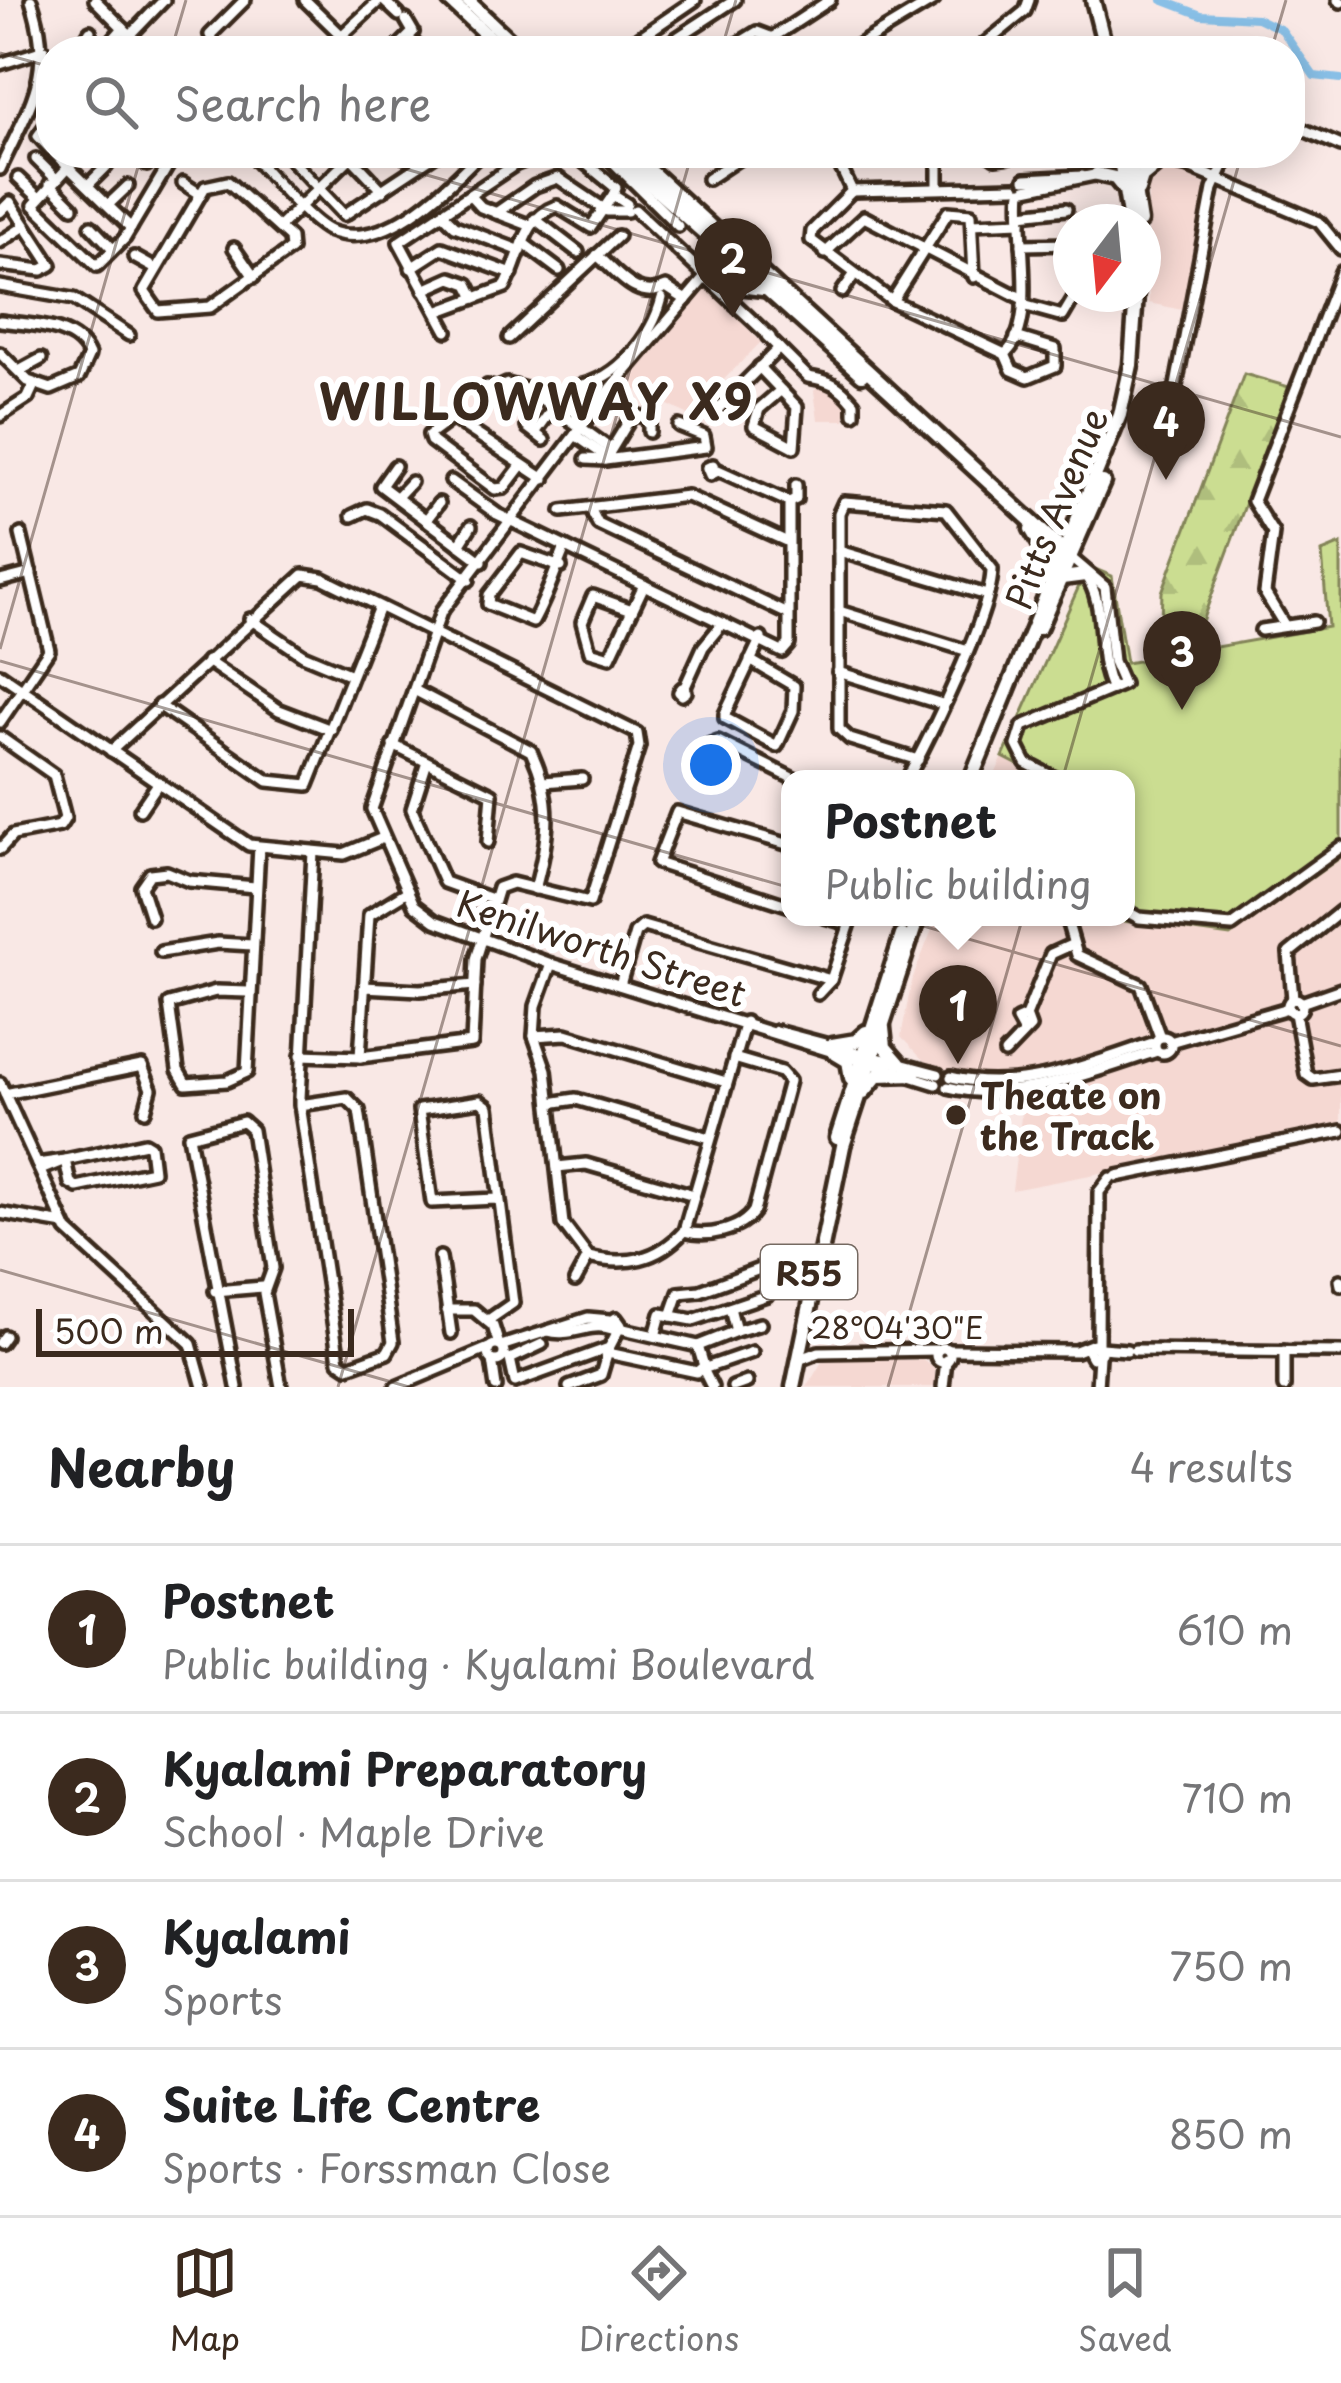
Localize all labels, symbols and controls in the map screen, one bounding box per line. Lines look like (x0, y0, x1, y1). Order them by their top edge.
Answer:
search box (36, 36, 1305, 168)
text: Search here (174, 68, 431, 136)
icon: search (78, 69, 144, 135)
north arrow (1053, 204, 1161, 312)
pin: 2 (694, 218, 772, 317)
district label: WILLOWWAY X9 (319, 364, 755, 436)
pin: 4 (1127, 381, 1205, 480)
street label: Pitts Avenue (990, 399, 1120, 617)
pin: 3 (1143, 611, 1221, 710)
your location (681, 735, 741, 795)
popup (781, 770, 1135, 926)
text: Postnet (825, 785, 997, 853)
text: Public building (825, 853, 1091, 912)
street label: Kenilworth Street (450, 875, 754, 1019)
pin: 1 (919, 965, 997, 1064)
place label: Theate on the Track (980, 1067, 1162, 1162)
marker: Theate on the Track (943, 1102, 969, 1128)
road number: R55 (761, 1245, 857, 1299)
scale bar (36, 1303, 354, 1356)
text: 28°04'30"E (810, 1304, 984, 1349)
text: 500 m (54, 1305, 164, 1355)
text: Nearby (48, 1427, 235, 1504)
text: 4 results (1130, 1436, 1293, 1495)
text: Postnet (162, 1565, 335, 1633)
text: 1 (78, 1599, 96, 1658)
text: 610 m (1177, 1599, 1293, 1658)
text: Public building · Kyalami Boulevard (162, 1633, 815, 1692)
text: Kyalami Preparatory (162, 1733, 647, 1801)
text: 2 (73, 1767, 101, 1826)
text: 710 m (1181, 1767, 1293, 1826)
text: School · Maple Drive (162, 1801, 545, 1860)
text: Kyalami (162, 1901, 350, 1969)
text: 3 (74, 1935, 100, 1994)
text: 750 m (1170, 1935, 1293, 1994)
text: Sports (162, 1969, 282, 2028)
text: Suite Life Centre (162, 2069, 540, 2137)
text: 4 (74, 2103, 100, 2162)
text: 850 m (1169, 2103, 1293, 2162)
text: Sports · Forssman Close (162, 2137, 611, 2196)
tab: Map (169, 2240, 240, 2362)
tab: Directions (579, 2240, 739, 2362)
tab: Saved (1078, 2240, 1172, 2362)

